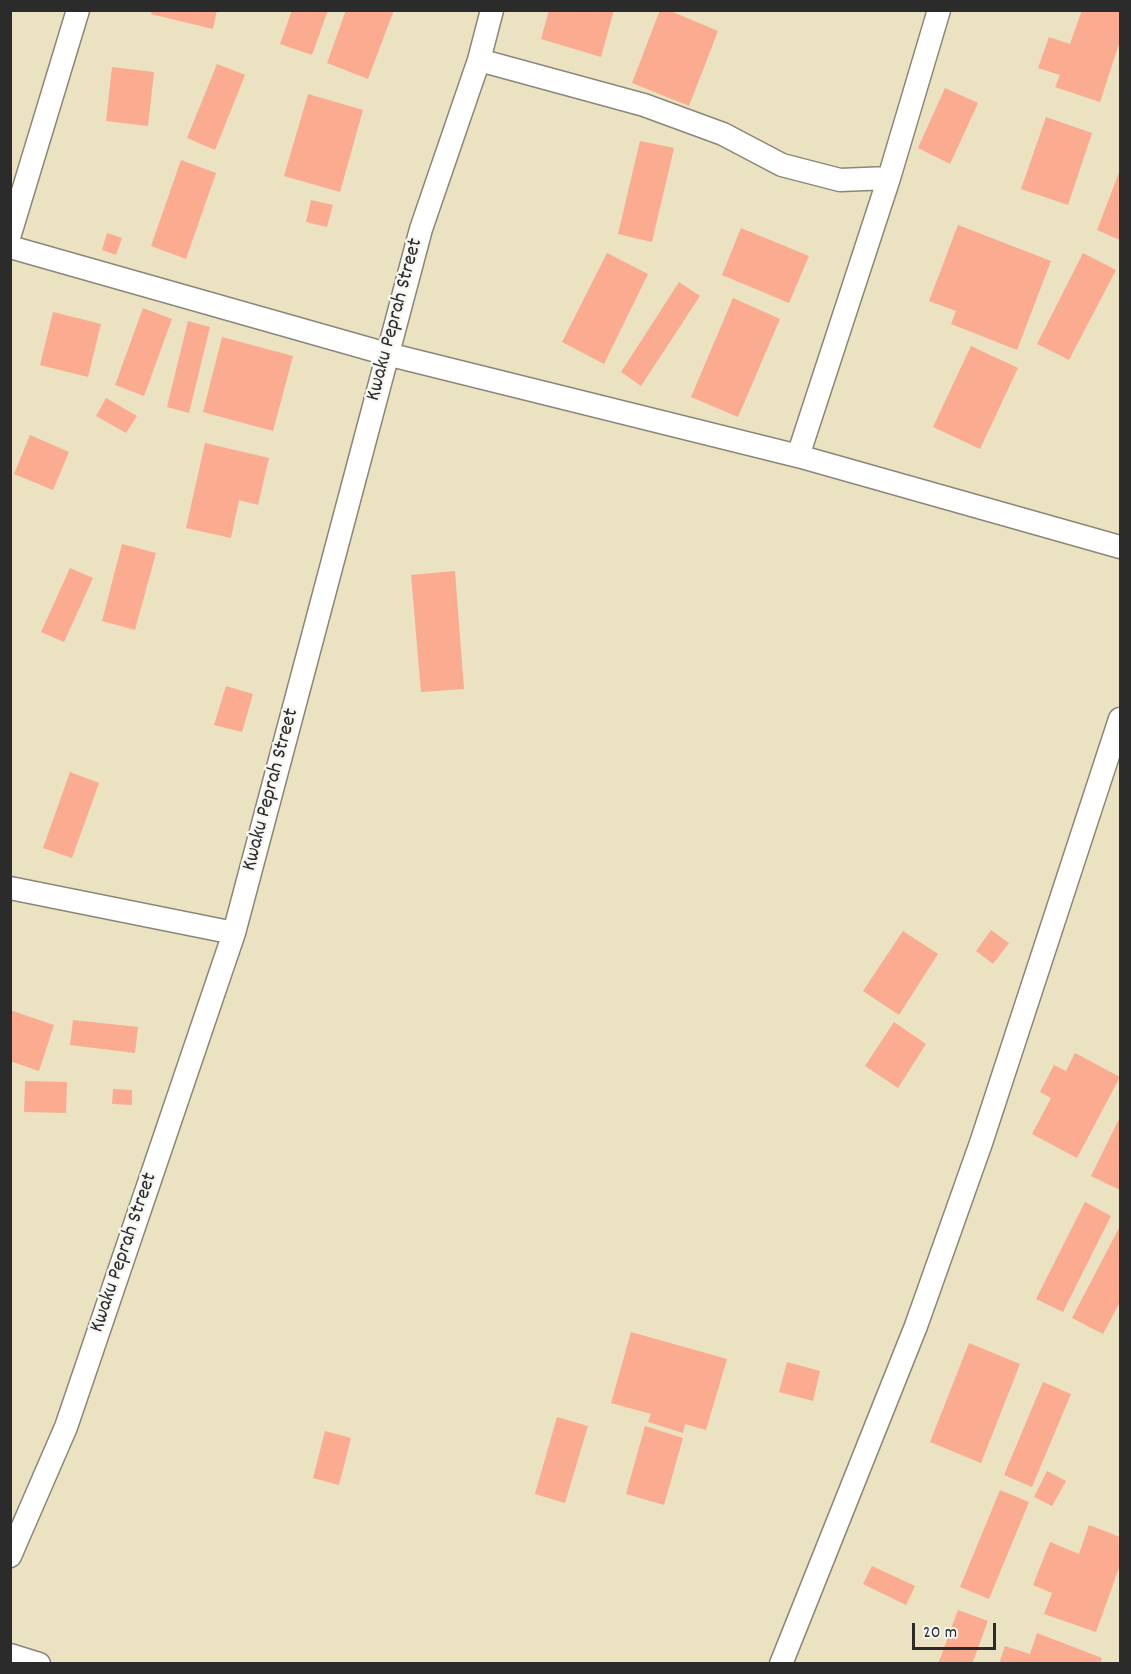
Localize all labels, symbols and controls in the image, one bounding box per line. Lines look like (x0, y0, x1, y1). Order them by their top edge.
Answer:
street label: Kwaku Peprah Street (362, 236, 430, 404)
street label: Kwaku Peprah Street (238, 706, 306, 874)
street label: Kwaku Peprah Street (86, 1170, 164, 1336)
scale bar (915, 1611, 999, 1649)
text: 20 m (923, 1621, 957, 1646)

